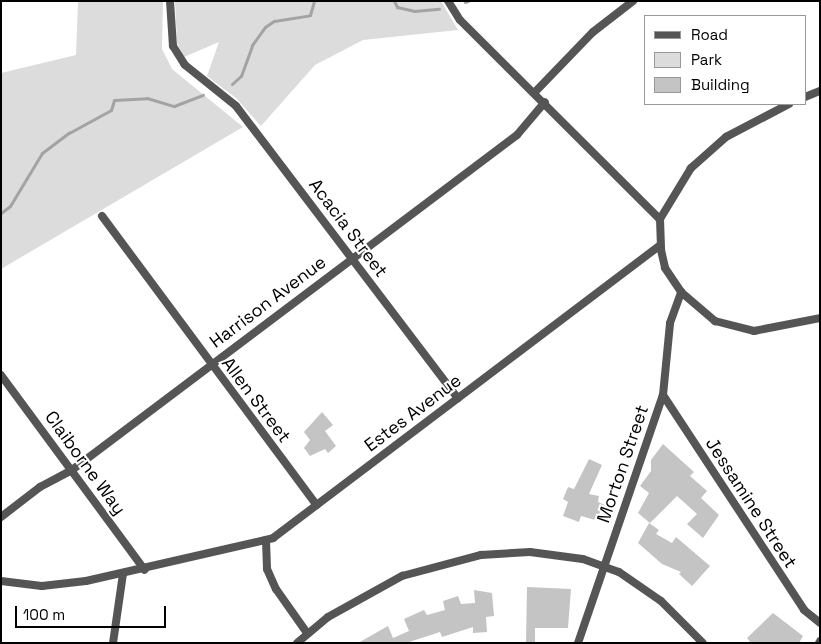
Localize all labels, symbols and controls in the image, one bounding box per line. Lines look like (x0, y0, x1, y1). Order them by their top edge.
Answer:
legend (644, 15, 806, 105)
text: Road (691, 25, 728, 44)
text: Park (691, 50, 722, 69)
text: Building (691, 75, 750, 94)
street label: Acacia Street (304, 175, 392, 281)
street label: Harrison Avenue (206, 251, 330, 353)
street label: Allen Street (217, 353, 295, 447)
street label: Estes Avenue (360, 370, 466, 456)
street label: Morton Street (593, 402, 653, 526)
street label: Claiborne Way (40, 407, 130, 519)
street label: Jessamine Street (701, 434, 801, 572)
scale bar (18, 596, 169, 628)
text: 100 m (23, 605, 65, 624)

